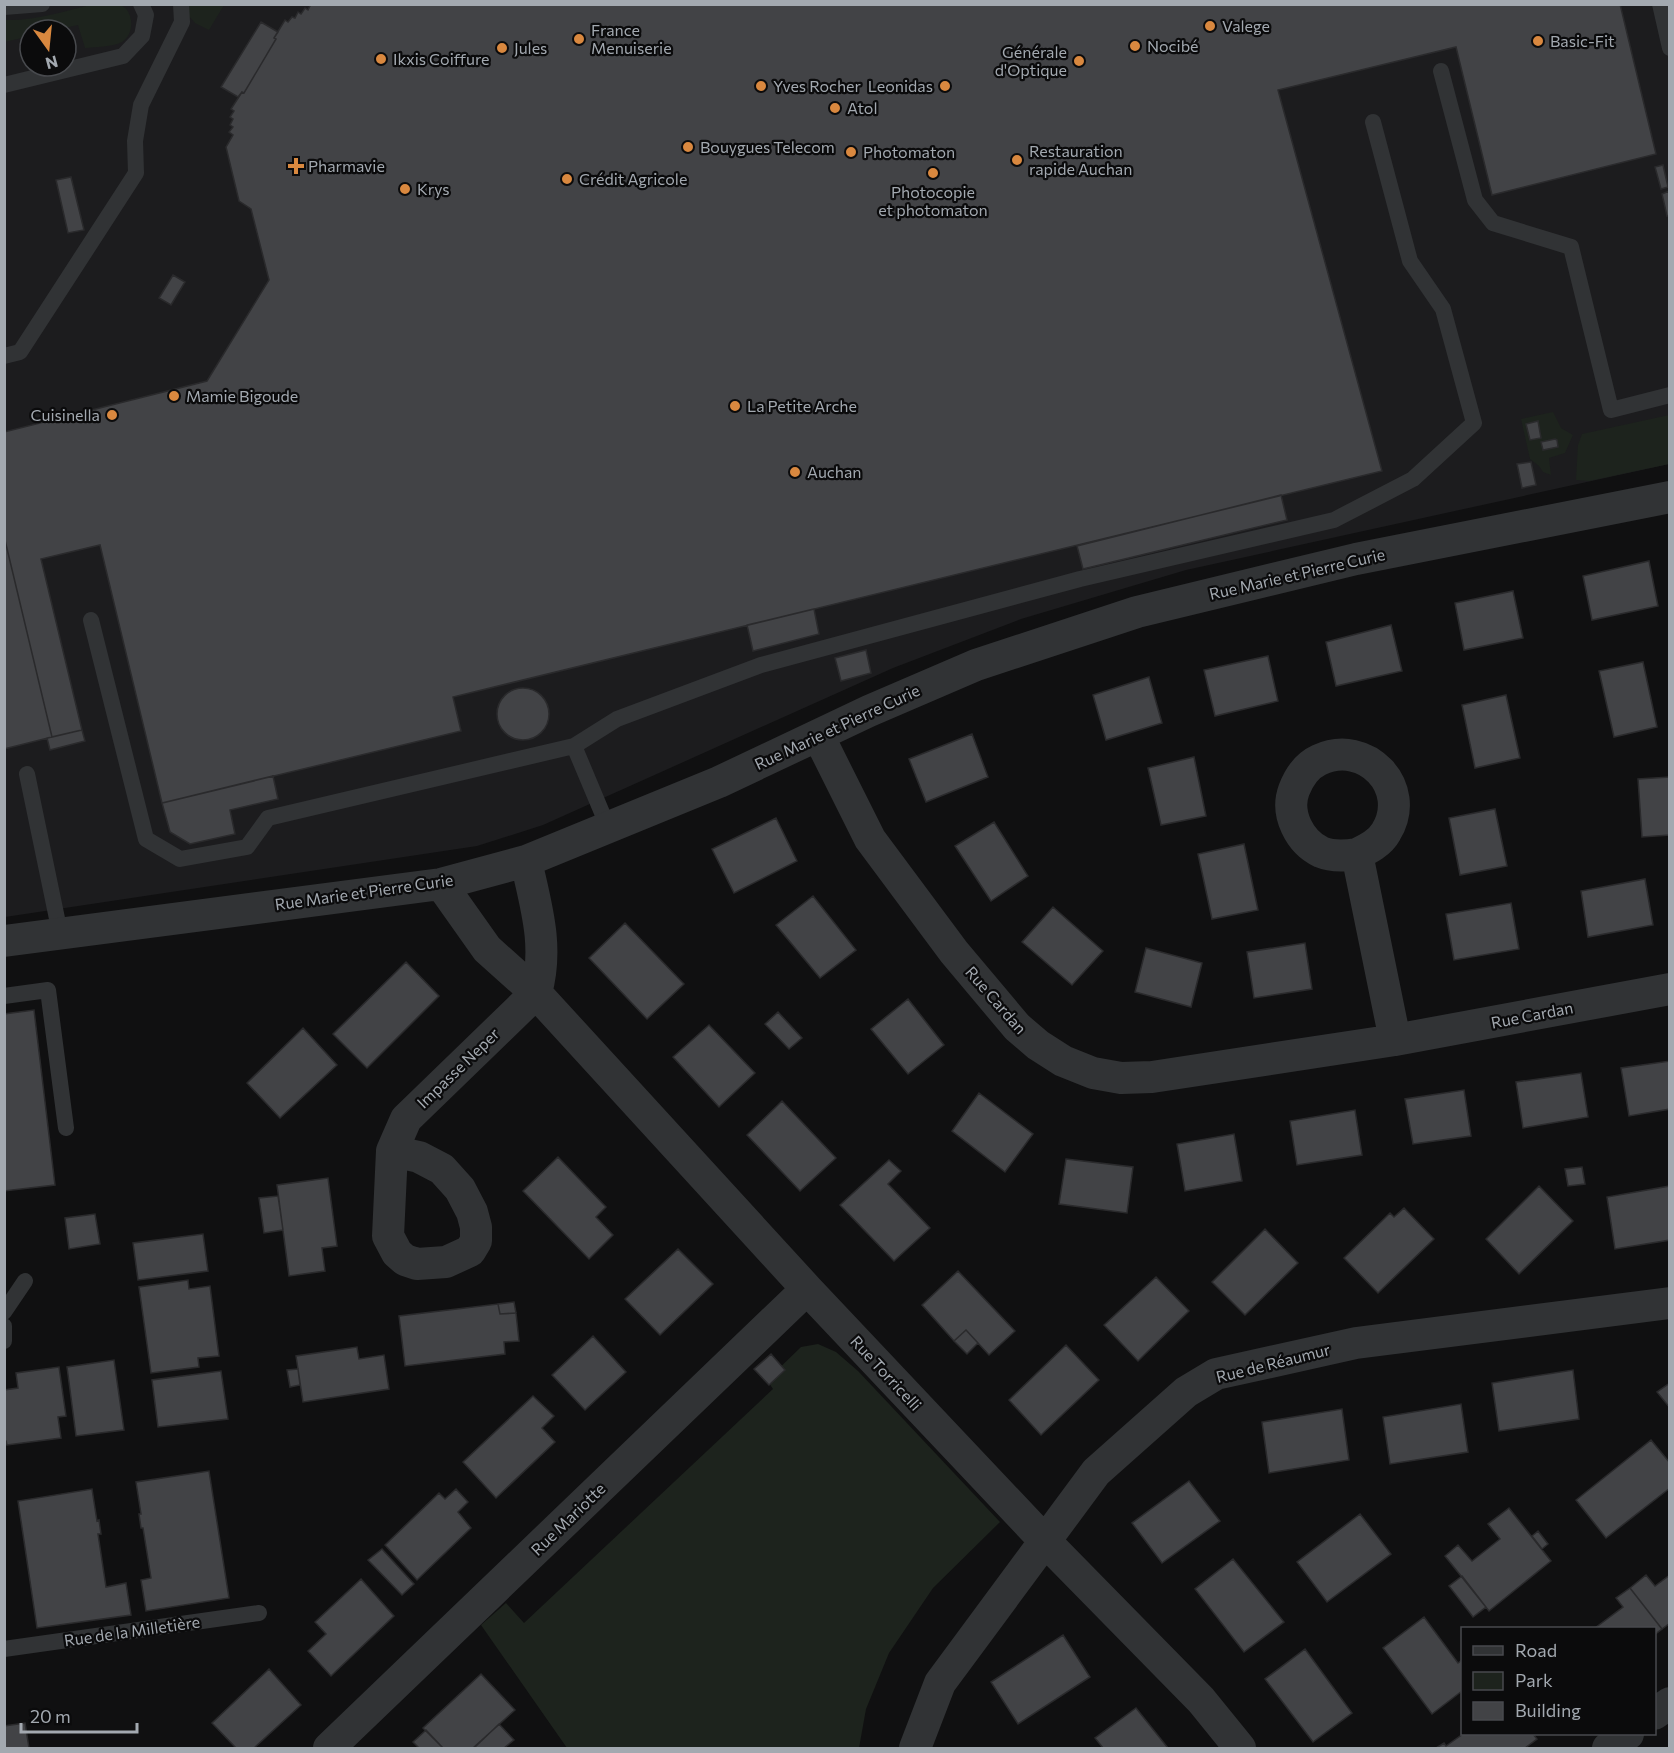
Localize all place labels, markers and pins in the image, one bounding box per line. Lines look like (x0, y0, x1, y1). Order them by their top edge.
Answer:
place label: Valege (1222, 16, 1270, 35)
marker: Valege (1203, 19, 1217, 33)
place label: France Menuiserie (591, 20, 672, 57)
place label: Basic-Fit (1550, 31, 1615, 50)
marker: France Menuiserie (572, 32, 586, 46)
marker: Basic-Fit (1531, 34, 1545, 48)
place label: Nocibé (1147, 36, 1199, 55)
place label: Jules (514, 38, 547, 57)
marker: Nocibé (1128, 39, 1142, 53)
marker: Jules (495, 41, 509, 55)
place label: Générale d'Optique (995, 42, 1067, 79)
place label: Ikxis Coiffure (393, 49, 490, 68)
marker: Ikxis Coiffure (374, 52, 388, 66)
marker: Générale d'Optique (1072, 54, 1086, 68)
place label: Yves Rocher (773, 76, 861, 95)
place label: Leonidas (868, 76, 933, 95)
marker: Yves Rocher (754, 79, 768, 93)
marker: Leonidas (938, 79, 952, 93)
place label: Atol (847, 98, 877, 117)
marker: Atol (828, 101, 842, 115)
place label: Bouygues Telecom (700, 137, 835, 156)
marker: Bouygues Telecom (681, 140, 695, 154)
place label: Restauration rapide Auchan (1029, 141, 1132, 178)
place label: Photomaton (863, 142, 955, 161)
marker: Photomaton (844, 145, 858, 159)
marker: Restauration rapide Auchan (1010, 153, 1024, 167)
place label: Pharmavie (308, 156, 385, 175)
marker: Pharmavie (289, 159, 303, 173)
marker: Photocopie et photomaton (926, 166, 940, 180)
place label: Crédit Agricole (579, 169, 687, 188)
marker: Crédit Agricole (560, 172, 574, 186)
place label: Krys (417, 179, 450, 198)
marker: Krys (398, 182, 412, 196)
place label: Photocopie et photomaton (878, 182, 988, 219)
place label: Mamie Bigoude (186, 386, 298, 405)
marker: Mamie Bigoude (167, 389, 181, 403)
place label: La Petite Arche (747, 396, 857, 415)
marker: La Petite Arche (728, 399, 742, 413)
place label: Cuisinella (30, 405, 100, 424)
marker: Cuisinella (105, 408, 119, 422)
place label: Auchan (807, 462, 861, 481)
marker: Auchan (788, 465, 802, 479)

